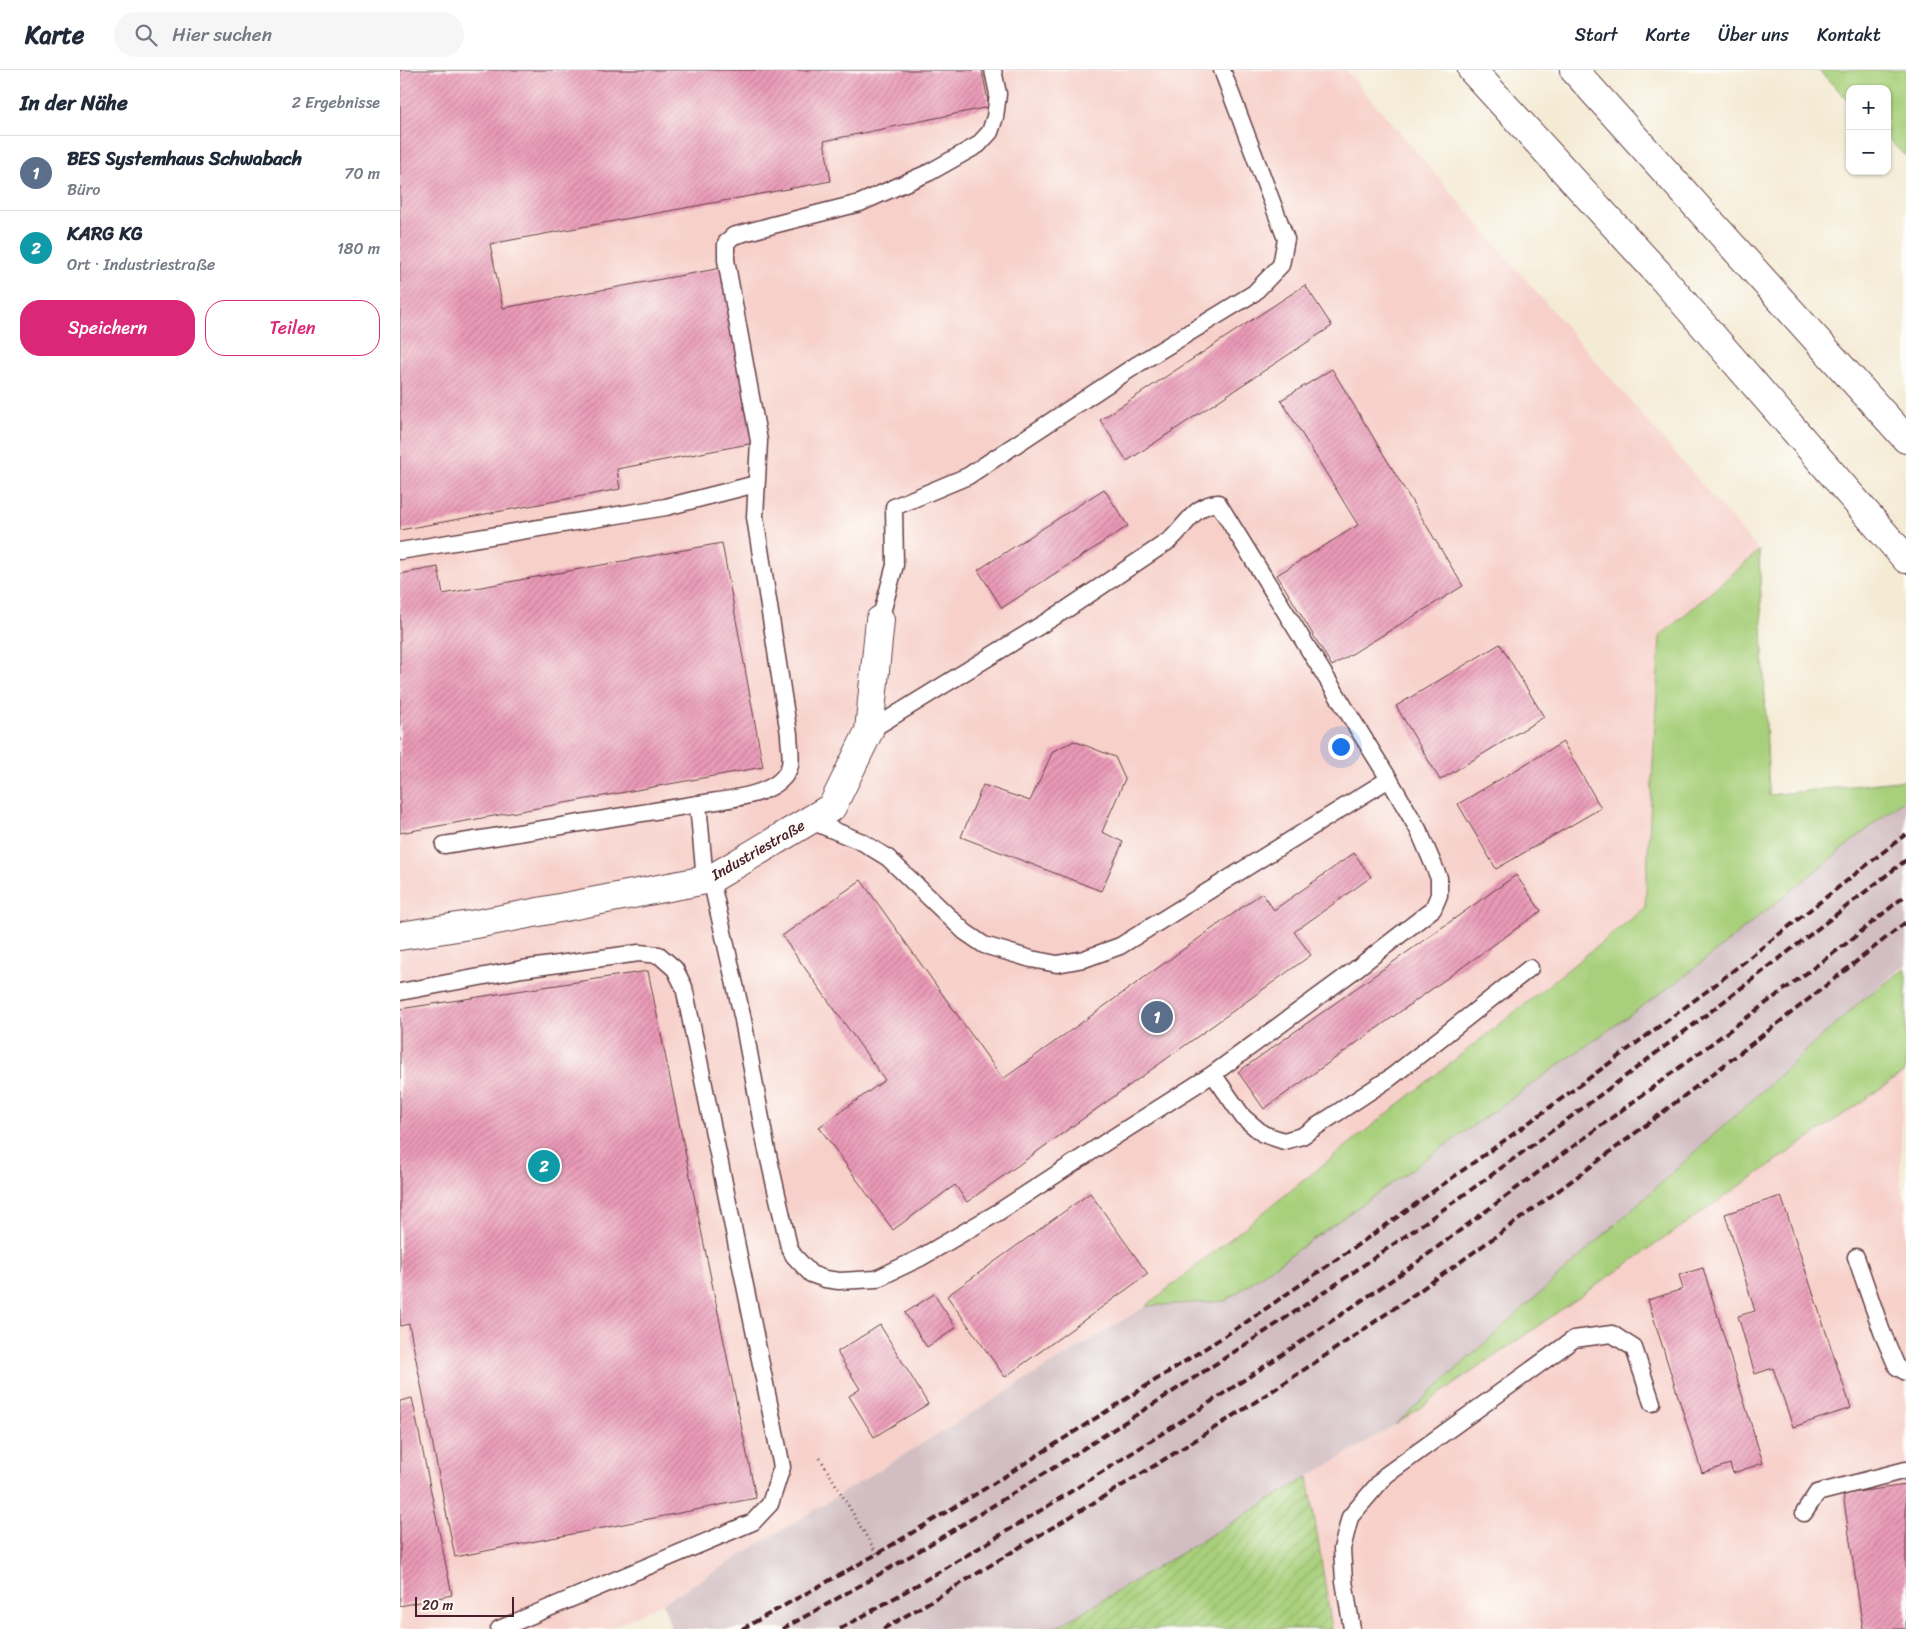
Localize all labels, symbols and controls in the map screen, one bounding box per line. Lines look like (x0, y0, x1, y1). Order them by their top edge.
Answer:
search box (114, 12, 464, 57)
text: Karte (25, 14, 84, 56)
text: Hier suchen (172, 18, 272, 51)
text: Start (1575, 19, 1618, 51)
text: Karte (1646, 19, 1690, 51)
text: Über uns (1718, 19, 1789, 51)
text: Kontakt (1817, 19, 1881, 51)
icon: search (132, 21, 160, 49)
text: In der Nähe (20, 84, 128, 122)
map controls (1846, 85, 1891, 175)
button: + (1846, 85, 1891, 130)
text: 2 Ergebnisse (292, 88, 380, 117)
button: − (1846, 130, 1891, 175)
text: BES Systemhaus Schwabach (67, 142, 302, 175)
text: 1 (33, 159, 39, 188)
text: 70 m (344, 159, 380, 188)
text: Büro (67, 175, 100, 204)
text: KARG KG (67, 217, 143, 250)
text: 2 (31, 234, 41, 263)
text: 180 m (337, 234, 380, 263)
text: Ort · Industriestraße (67, 250, 215, 279)
button: Speichern (20, 300, 195, 356)
button: Teilen (205, 300, 380, 356)
your location (1328, 734, 1354, 760)
street label: Industriestraße (705, 812, 810, 888)
pin: 1 (1141, 998, 1173, 1036)
pin: 2 (528, 1147, 560, 1185)
text: 20 m (422, 1593, 453, 1618)
scale bar (415, 1594, 514, 1617)

